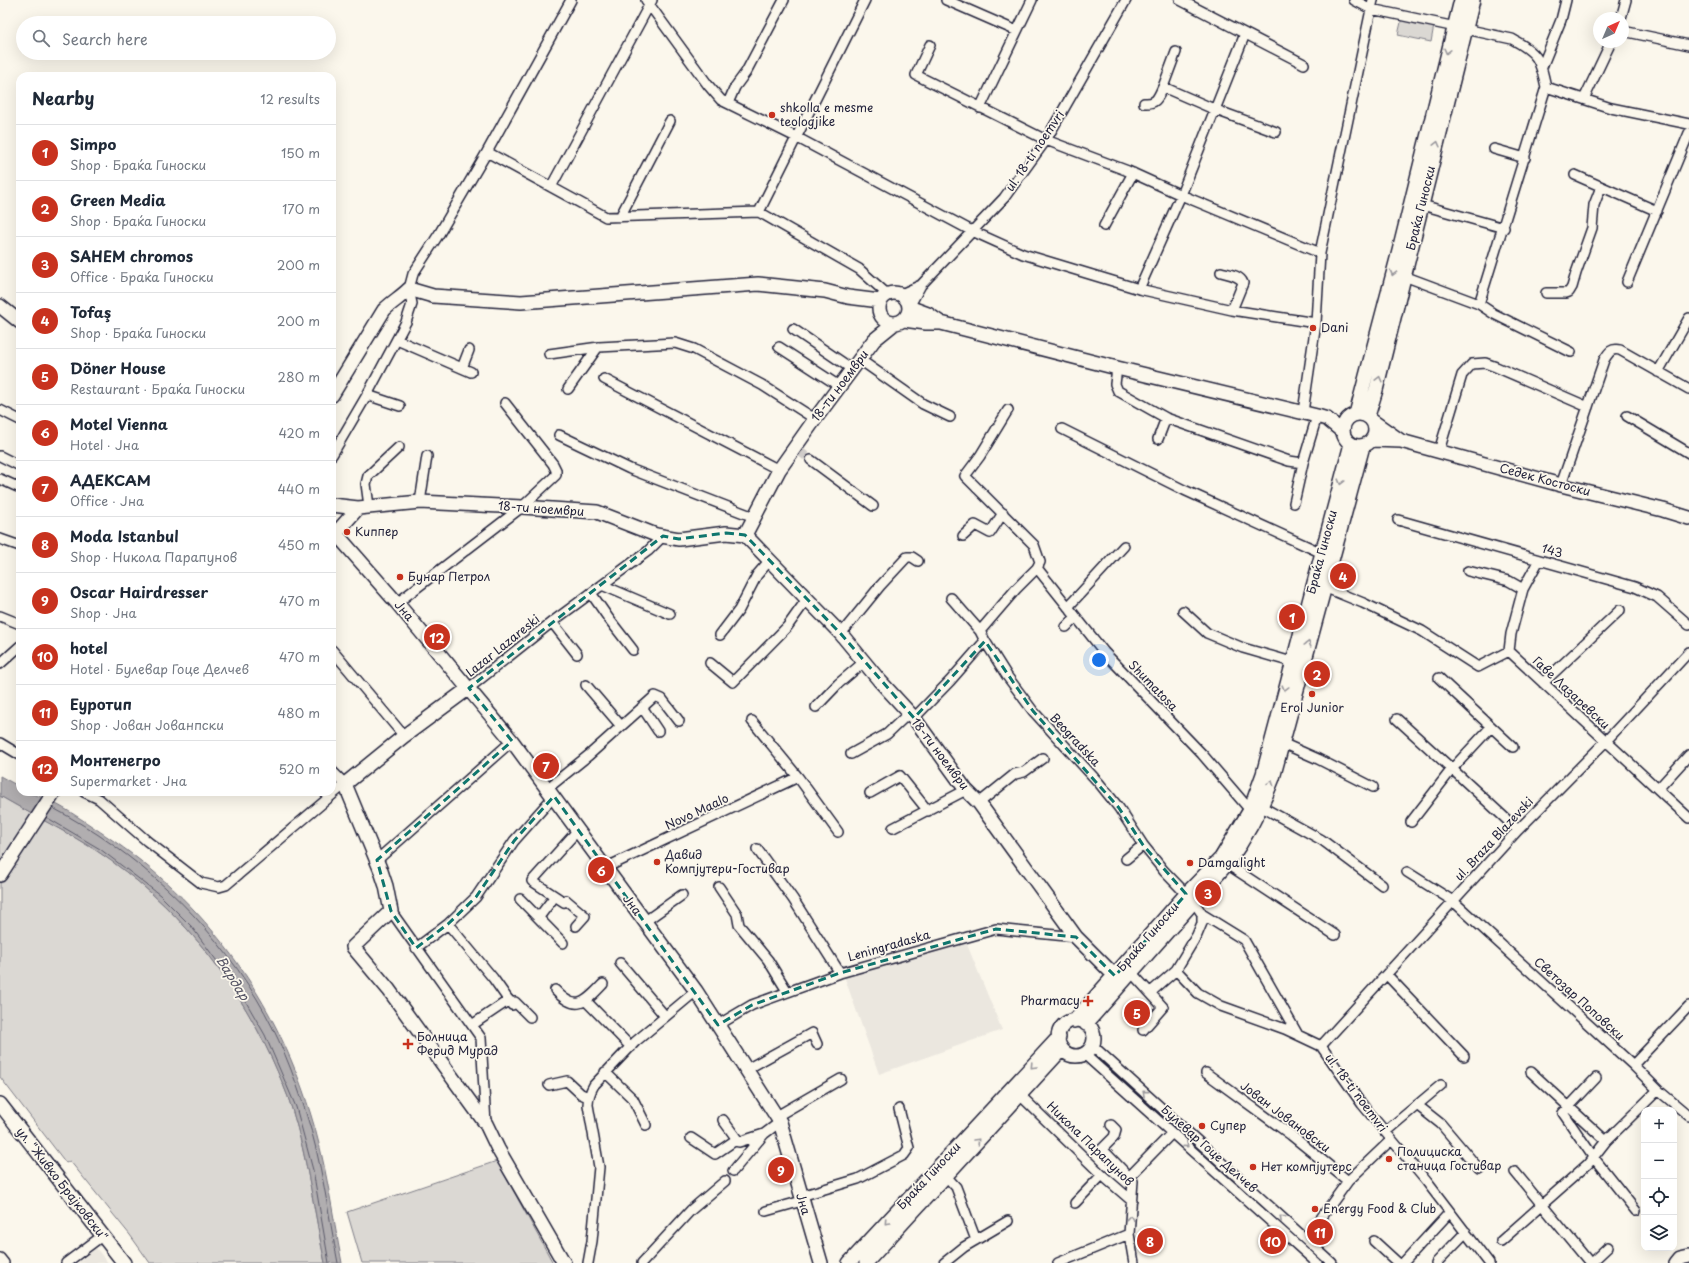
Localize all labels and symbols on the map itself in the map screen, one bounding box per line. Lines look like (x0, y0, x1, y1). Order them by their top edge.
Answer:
north arrow (1593, 12, 1629, 48)
one-way arrow (1444, 48, 1452, 54)
place label: shkolla e mesme teologjike (780, 98, 873, 130)
street label: ul. 18-ti noemvri (1000, 106, 1068, 194)
marker: shkolla e mesme teologjike (767, 110, 777, 120)
one-way arrow (1433, 141, 1441, 147)
street label: Браќа Гиноски (1401, 164, 1439, 252)
one-way arrow (1390, 270, 1398, 276)
place label: Dani (1321, 318, 1348, 336)
marker: Dani (1308, 323, 1318, 333)
street label: 18-ти ноември (806, 346, 872, 425)
one-way arrow (1374, 375, 1382, 382)
street label: Седек Костоски (1498, 458, 1593, 500)
one-way arrow (1337, 478, 1346, 485)
street label: 18-ти ноември (497, 496, 585, 520)
street label: Браќа Гиноски (1301, 508, 1341, 596)
place label: Киппер (355, 522, 398, 540)
marker: Киппер (342, 527, 352, 537)
street label: 143 (1540, 538, 1565, 562)
pin: 4 (1330, 561, 1356, 591)
place label: Бунар Петрол (408, 567, 490, 585)
marker: Бунар Петрол (395, 572, 405, 582)
street label: Јна (391, 596, 419, 625)
pin: 1 (1279, 602, 1305, 632)
street label: Lazar Lazareski (462, 610, 543, 681)
pin: 12 (424, 622, 450, 652)
one-way arrow (1304, 641, 1312, 648)
your location (1089, 650, 1109, 670)
street label: Гаве Лазаревски (1529, 652, 1614, 733)
street label: Shumatosa (1125, 656, 1183, 715)
pin: 2 (1304, 659, 1330, 689)
one-way arrow (1282, 685, 1290, 691)
marker: Erol Junior (1307, 689, 1317, 699)
place label: Erol Junior (1280, 698, 1344, 716)
street label: Beogradska (1046, 709, 1105, 770)
street label: 18-ти ноември (908, 714, 974, 793)
pin: 7 (533, 751, 559, 781)
one-way arrow (1266, 780, 1274, 787)
street label: Novo Maalo (662, 788, 732, 834)
street label: ul. Braza Blazevski (1450, 792, 1537, 884)
place label: Давид Компјутери-Гостивар (664, 845, 790, 877)
place label: Damgalight (1198, 853, 1266, 871)
pin: 6 (588, 855, 614, 885)
marker: Давид Компјутери-Гостивар (652, 857, 662, 867)
marker: Damgalight (1185, 858, 1195, 868)
pin: 3 (1195, 878, 1221, 908)
street label: Јна (619, 890, 647, 919)
street label: Браќа Гиноски (1112, 898, 1182, 975)
street label: Leningradaska (845, 925, 933, 965)
water label: Вардар (212, 952, 255, 1004)
street label: Светозар Поповски (1530, 953, 1629, 1044)
place label: Pharmacy (1020, 991, 1080, 1009)
marker: Pharmacy (1083, 996, 1093, 1006)
pin: 5 (1124, 998, 1150, 1028)
place label: Болница Ферид Мурад (417, 1027, 498, 1059)
marker: Болница Ферид Мурад (402, 1038, 414, 1050)
street label: ul. 18-ti noemvri (1321, 1049, 1392, 1135)
one-way arrow (1030, 1061, 1038, 1069)
street label: Јован Јовановски (1237, 1076, 1334, 1156)
one-way arrow (1142, 1090, 1150, 1098)
street label: Никола Парапунов (1043, 1097, 1138, 1190)
street label: Булевар Гоце Делчев (1158, 1100, 1262, 1196)
place label: Супер (1210, 1116, 1246, 1134)
marker: Супер (1197, 1121, 1207, 1131)
street label: ул. "Живко Брајковски" (13, 1123, 113, 1244)
street label: Браќа Гиноски (892, 1138, 964, 1213)
one-way arrow (972, 1138, 980, 1146)
one-way arrow (1181, 1141, 1189, 1148)
place label: Полициска станица Гостивар (1397, 1142, 1502, 1174)
marker: Полициска станица Гостивар (1384, 1154, 1394, 1164)
pin: 9 (768, 1155, 794, 1185)
place label: Нет компјутерс (1261, 1157, 1352, 1175)
marker: Нет компјутерс (1248, 1162, 1258, 1172)
street label: Јна (792, 1191, 816, 1217)
place label: Energy Food & Club (1323, 1199, 1436, 1217)
marker: Energy Food & Club (1310, 1204, 1320, 1214)
one-way arrow (1125, 1215, 1134, 1221)
one-way arrow (1280, 1216, 1287, 1223)
one-way arrow (884, 1217, 891, 1225)
pin: 11 (1307, 1217, 1333, 1247)
pin: 8 (1137, 1226, 1163, 1256)
pin: 10 (1260, 1226, 1286, 1256)

